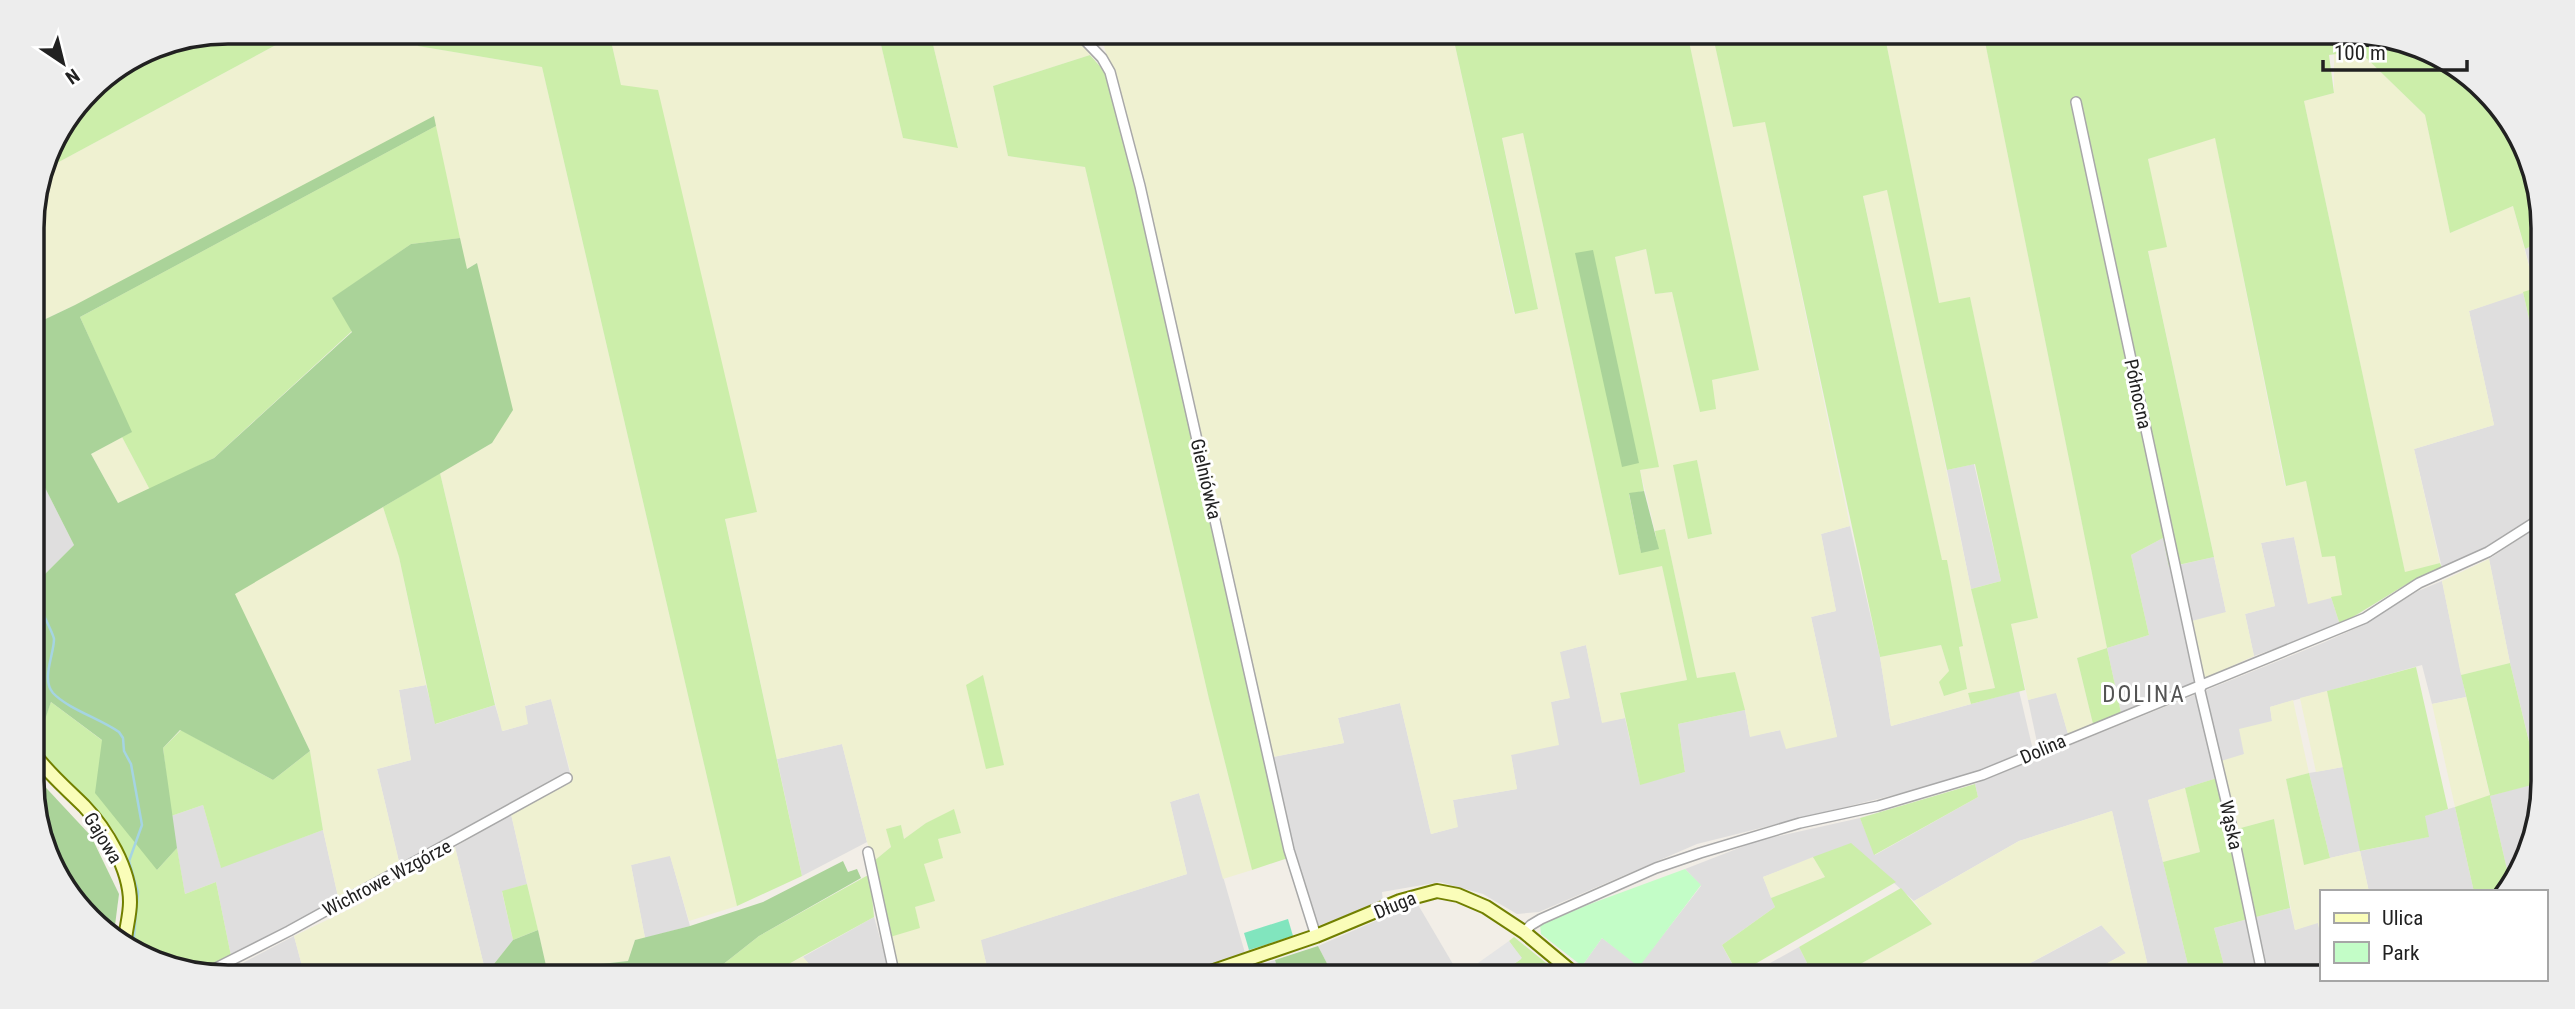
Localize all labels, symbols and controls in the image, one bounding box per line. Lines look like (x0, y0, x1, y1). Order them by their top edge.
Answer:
north arrow (28, 28, 98, 98)
scale bar (2323, 28, 2466, 72)
text: 100 m (2334, 41, 2386, 65)
text: N (61, 64, 84, 89)
street label: Północna (2119, 357, 2157, 431)
street label: Gielniówka (1186, 436, 1226, 522)
district label: DOLINA (2102, 681, 2186, 708)
street label: Dolina (2017, 729, 2069, 769)
street label: Wąska (2215, 798, 2247, 852)
street label: Gajowa (79, 808, 127, 868)
street label: Wichrowe Wzgórze (319, 834, 455, 921)
street label: Długa (1371, 886, 1419, 924)
legend (2320, 890, 2547, 981)
text: Ulica (2382, 906, 2423, 930)
text: Park (2382, 941, 2420, 965)

